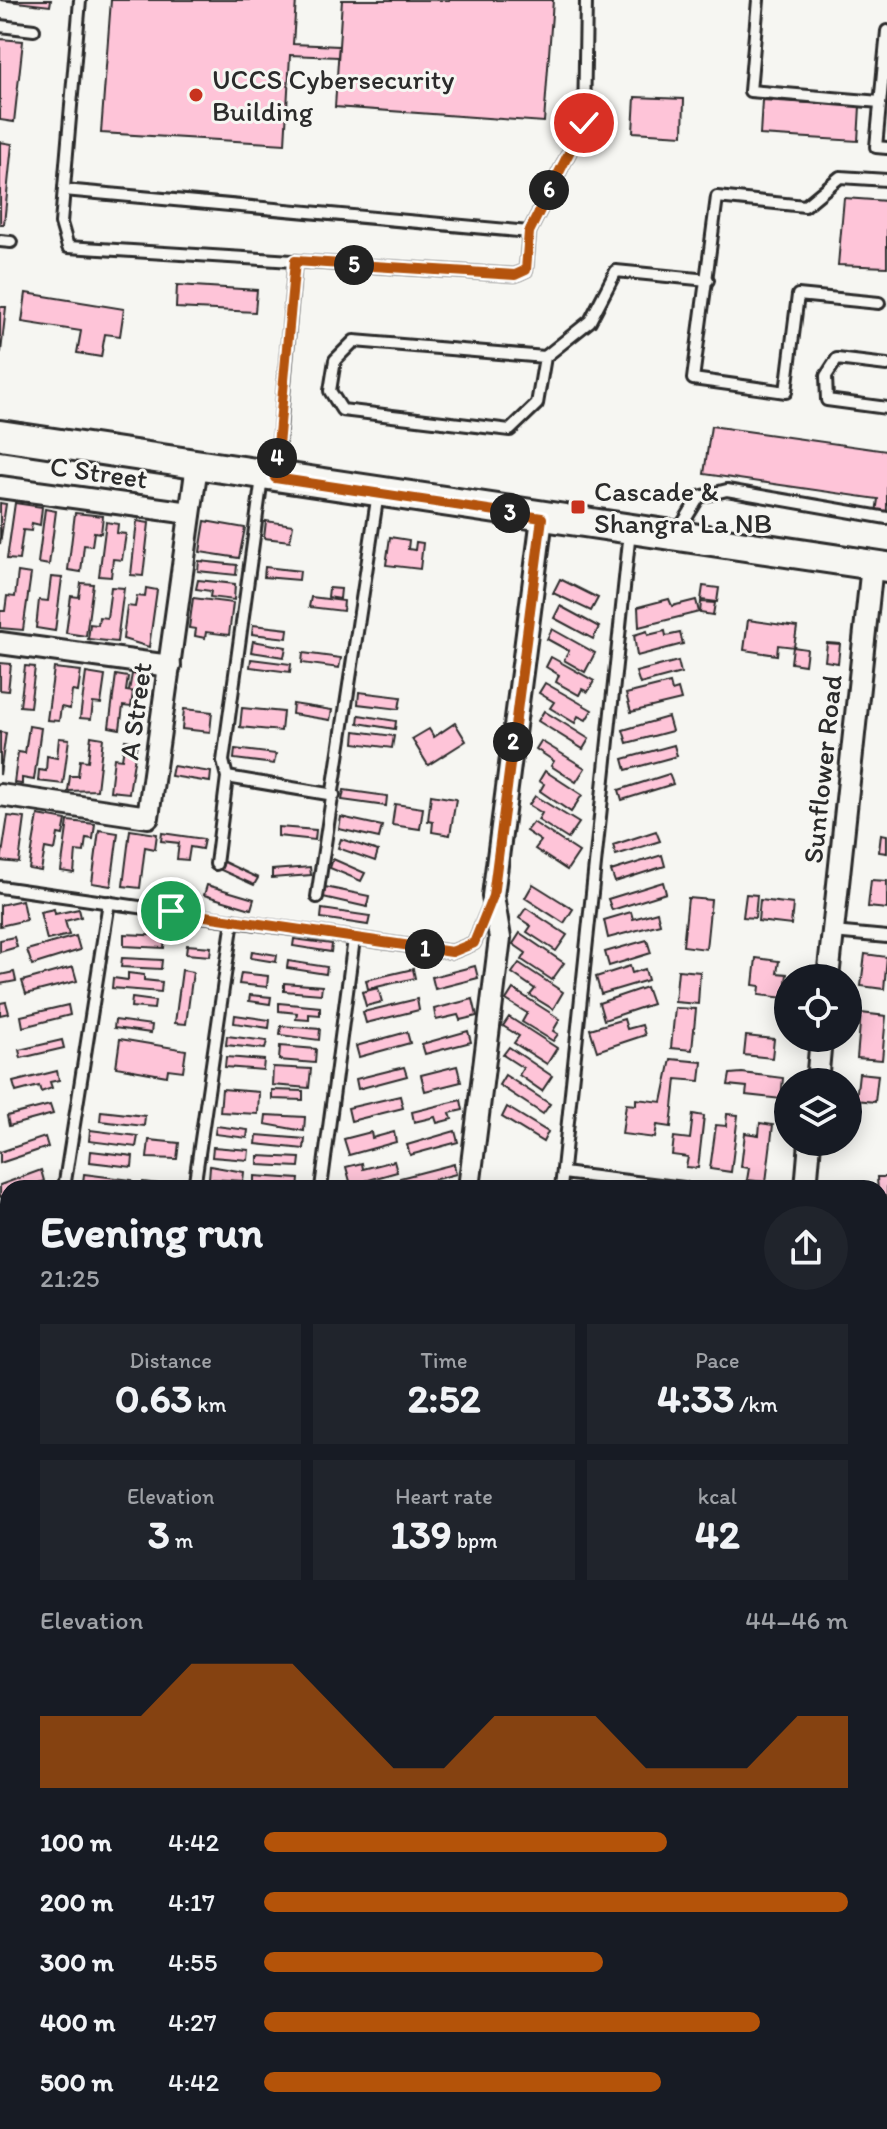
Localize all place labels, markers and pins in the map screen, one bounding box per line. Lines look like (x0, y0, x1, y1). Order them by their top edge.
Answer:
place label: UCCS Cybersecurity Building (212, 62, 454, 128)
marker: UCCS Cybersecurity Building (187, 86, 205, 104)
pin (550, 89, 618, 157)
pin: 6 (529, 170, 569, 210)
pin: 5 (334, 245, 374, 285)
pin: 4 (257, 438, 297, 478)
place label: Cascade & Shangra La NB (594, 474, 772, 540)
pin: 3 (490, 493, 530, 533)
marker: Cascade & Shangra La NB (569, 498, 587, 516)
pin: 2 (493, 722, 533, 762)
pin (137, 877, 205, 945)
pin: 1 (405, 929, 445, 969)

